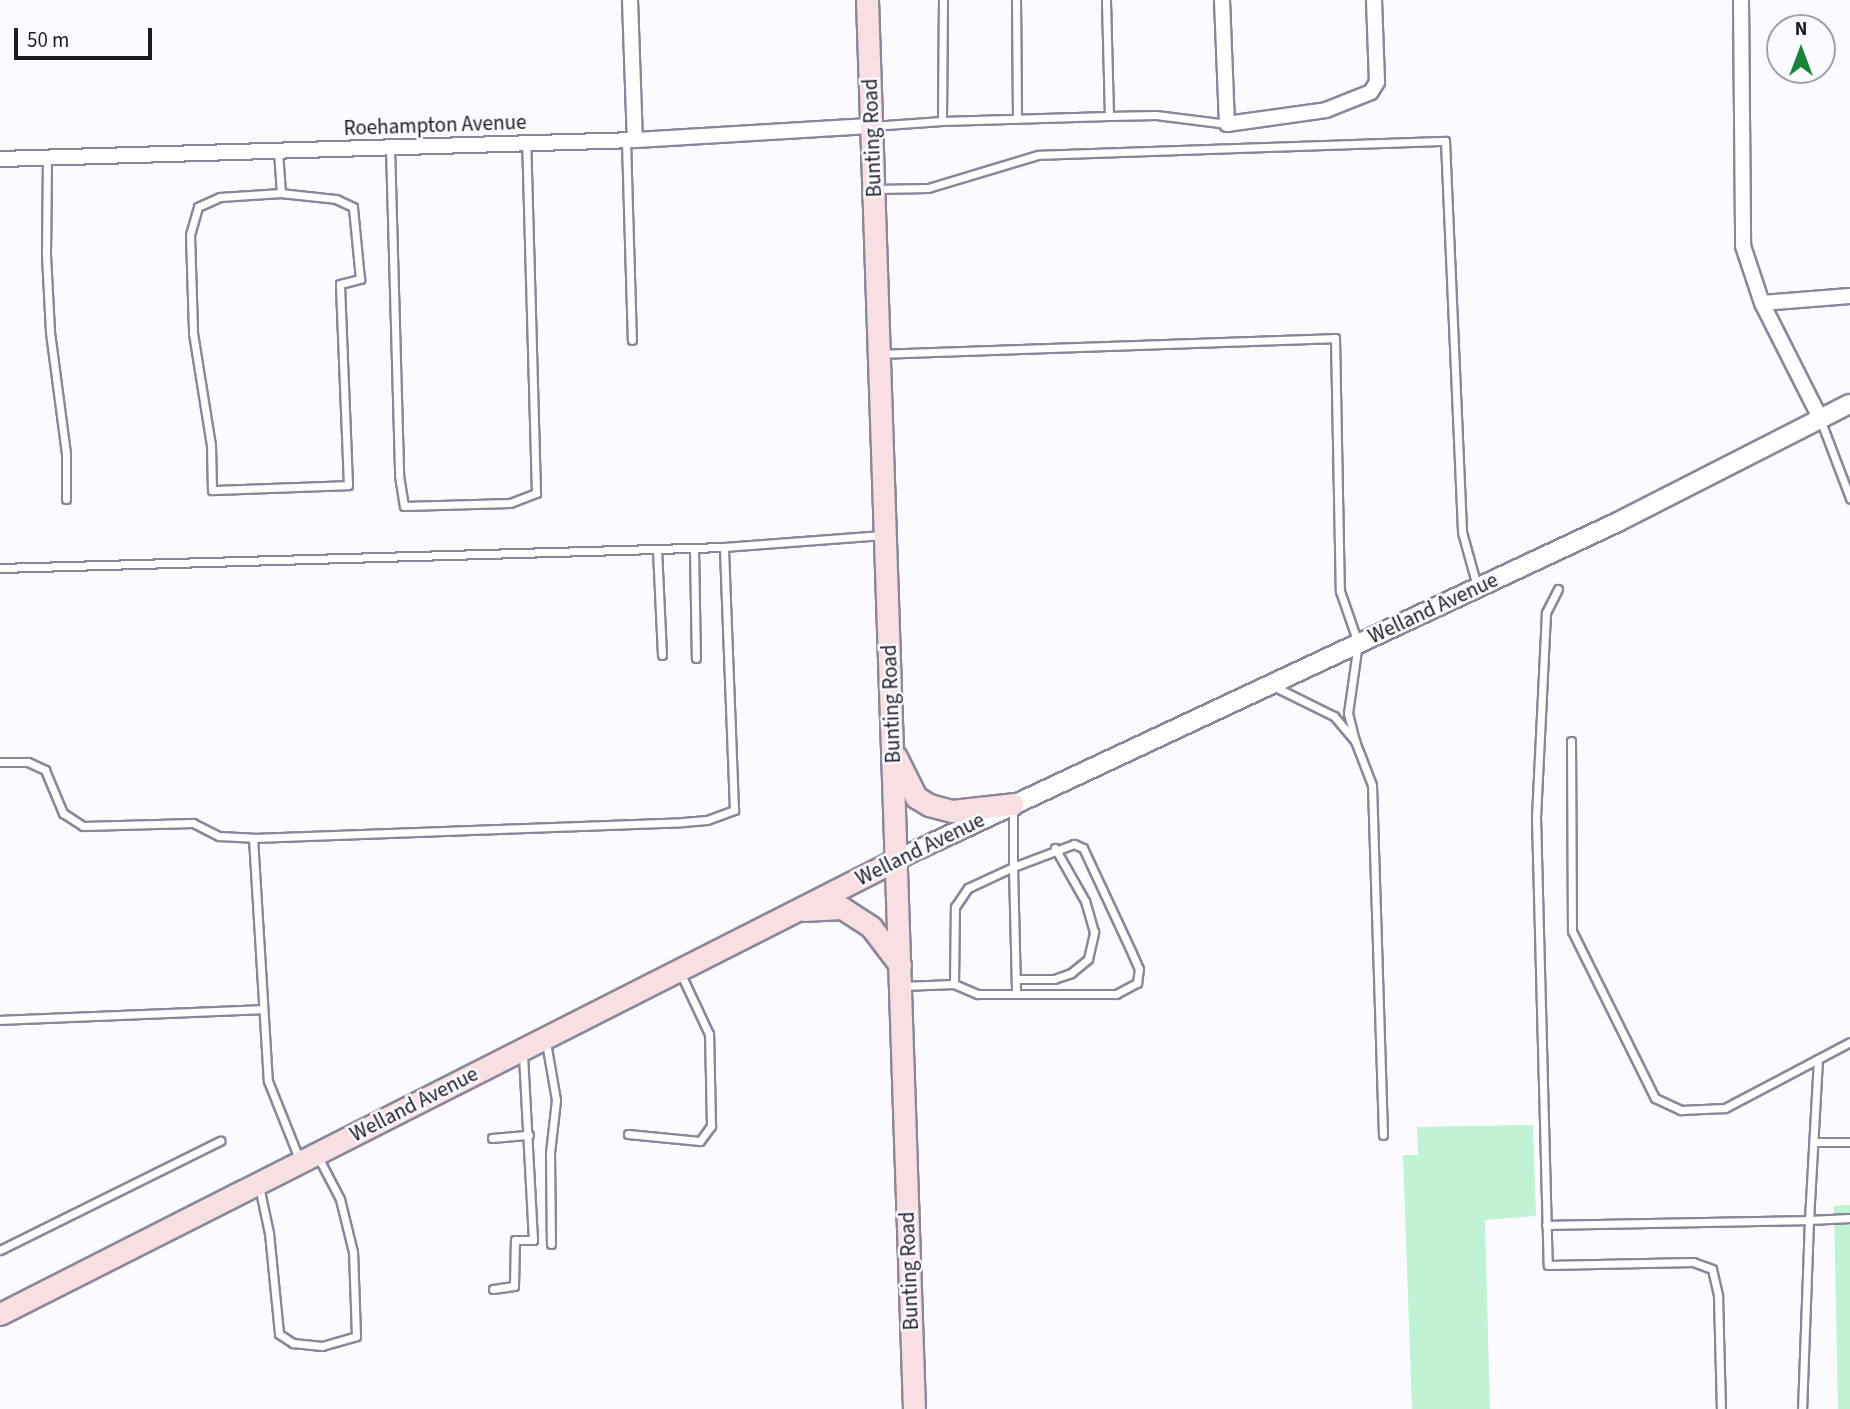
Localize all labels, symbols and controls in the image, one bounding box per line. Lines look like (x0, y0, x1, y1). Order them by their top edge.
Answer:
scale bar (18, 14, 156, 58)
north arrow (1766, 14, 1836, 84)
text: N (1795, 16, 1807, 43)
text: 50 m (27, 25, 69, 55)
street label: Bunting Road (857, 78, 887, 198)
street label: Roehampton Avenue (343, 109, 527, 141)
street label: Welland Avenue (1364, 567, 1502, 649)
street label: Bunting Road (876, 644, 906, 764)
street label: Welland Avenue (851, 807, 989, 891)
street label: Welland Avenue (346, 1061, 482, 1147)
street label: Bunting Road (894, 1211, 924, 1331)

